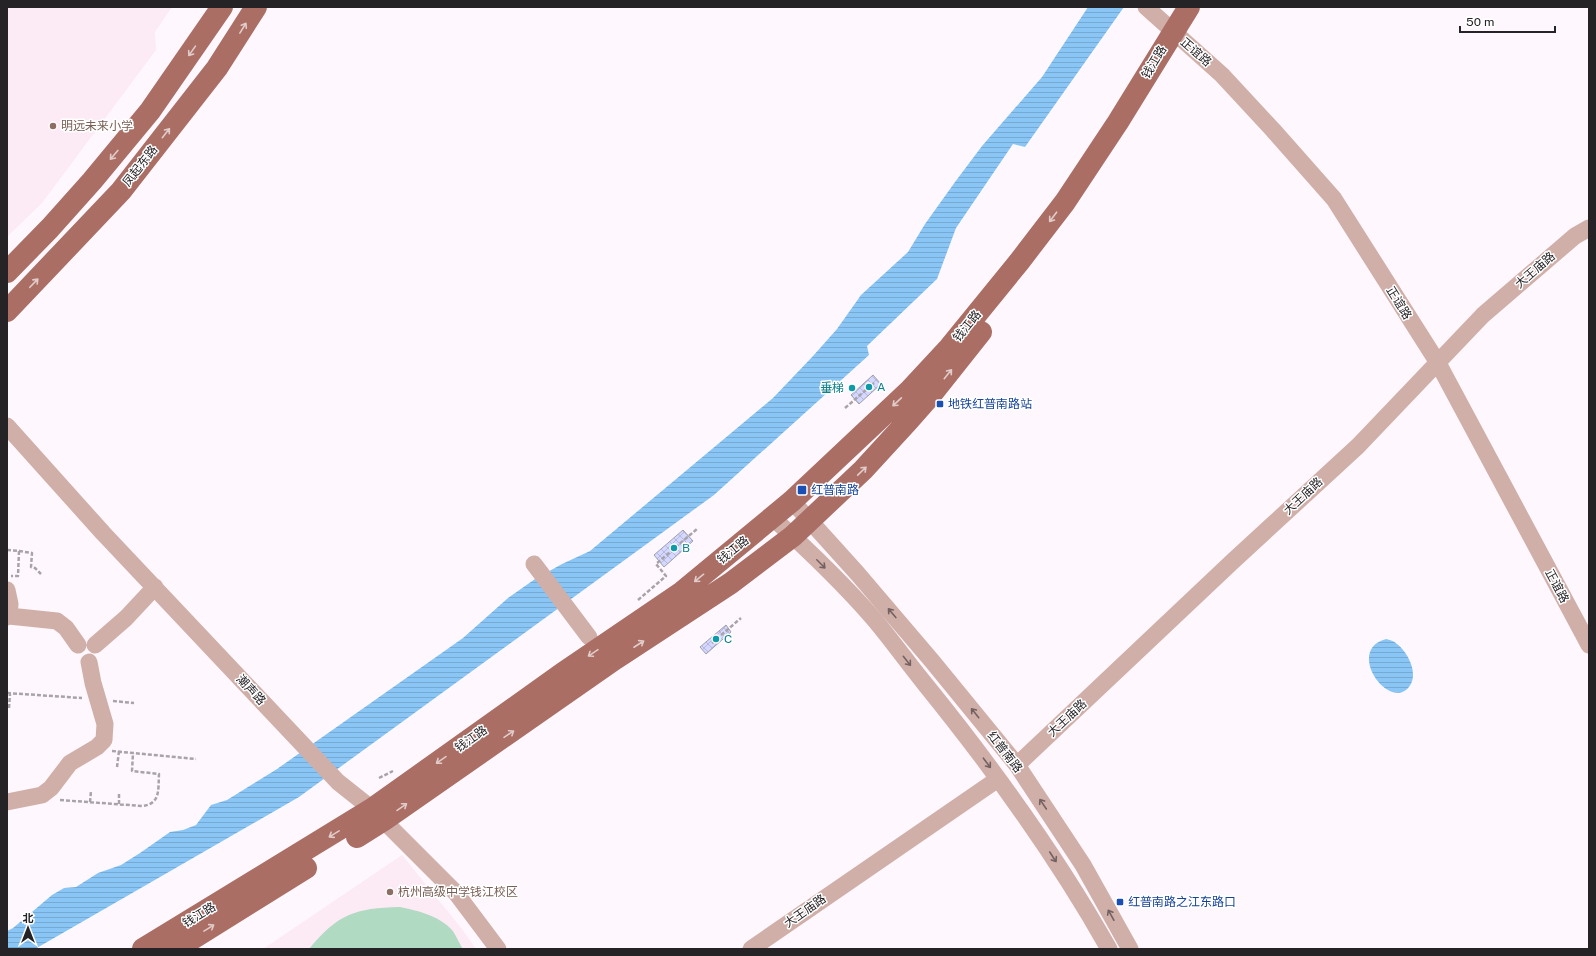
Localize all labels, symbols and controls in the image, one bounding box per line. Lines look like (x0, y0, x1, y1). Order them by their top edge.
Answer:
scale bar (1460, 8, 1555, 34)
text: 50 m (1466, 15, 1494, 29)
one-way arrow (239, 22, 247, 34)
street label: 正谊路 (1178, 35, 1214, 69)
street label: 钱江路 (1139, 43, 1169, 81)
one-way arrow (188, 45, 196, 56)
place label: 明远未来小学 (61, 119, 133, 133)
marker: 明远未来小学 (48, 121, 58, 131)
one-way arrow (162, 128, 171, 139)
street label: 凤起东路 (120, 143, 160, 189)
one-way arrow (109, 149, 118, 160)
one-way arrow (1049, 212, 1058, 223)
street label: 大王庙路 (1512, 249, 1558, 291)
one-way arrow (29, 278, 39, 288)
street label: 正谊路 (1384, 284, 1414, 322)
street label: 钱江路 (950, 308, 984, 344)
one-way arrow (944, 368, 952, 379)
place label: A (877, 380, 886, 394)
place label: 垂梯 (820, 381, 844, 395)
marker: A (864, 382, 874, 392)
marker: 垂梯 (847, 383, 857, 393)
one-way arrow (892, 397, 902, 407)
place label: 地铁红普南路站 (948, 397, 1032, 411)
marker: 地铁红普南路站 (935, 399, 945, 409)
one-way arrow (857, 466, 867, 476)
street label: 大王庙路 (1281, 475, 1325, 517)
place label: 红普南路 (811, 483, 859, 497)
marker: 红普南路 (796, 484, 808, 496)
street label: 钱江路 (715, 533, 751, 567)
place label: B (682, 541, 690, 555)
marker: B (669, 543, 679, 553)
one-way arrow (816, 559, 826, 569)
street label: 正谊路 (1542, 567, 1572, 605)
one-way arrow (694, 573, 704, 582)
one-way arrow (887, 608, 896, 619)
place label: C (724, 632, 732, 646)
marker: C (711, 634, 721, 644)
one-way arrow (633, 639, 645, 647)
one-way arrow (588, 649, 599, 657)
one-way arrow (902, 656, 911, 667)
street label: 潮声路 (234, 672, 268, 708)
street label: 大王庙路 (1045, 697, 1089, 739)
one-way arrow (970, 708, 979, 719)
street label: 钱江路 (452, 723, 490, 755)
street label: 红普南路 (985, 729, 1025, 775)
one-way arrow (504, 730, 515, 738)
one-way arrow (436, 756, 447, 764)
one-way arrow (983, 758, 991, 769)
one-way arrow (1039, 799, 1047, 810)
one-way arrow (396, 803, 407, 811)
one-way arrow (328, 830, 340, 838)
one-way arrow (1049, 851, 1057, 862)
place label: 杭州高级中学钱江校区 (398, 885, 518, 899)
marker: 杭州高级中学钱江校区 (385, 887, 395, 897)
street label: 大王庙路 (781, 891, 829, 931)
place label: 红普南路之江东路口 (1128, 895, 1236, 909)
marker: 红普南路之江东路口 (1115, 897, 1125, 907)
street label: 钱江路 (180, 900, 218, 930)
north arrow (8, 908, 48, 948)
one-way arrow (1106, 909, 1114, 921)
text: 北 (23, 912, 34, 924)
one-way arrow (203, 924, 215, 932)

